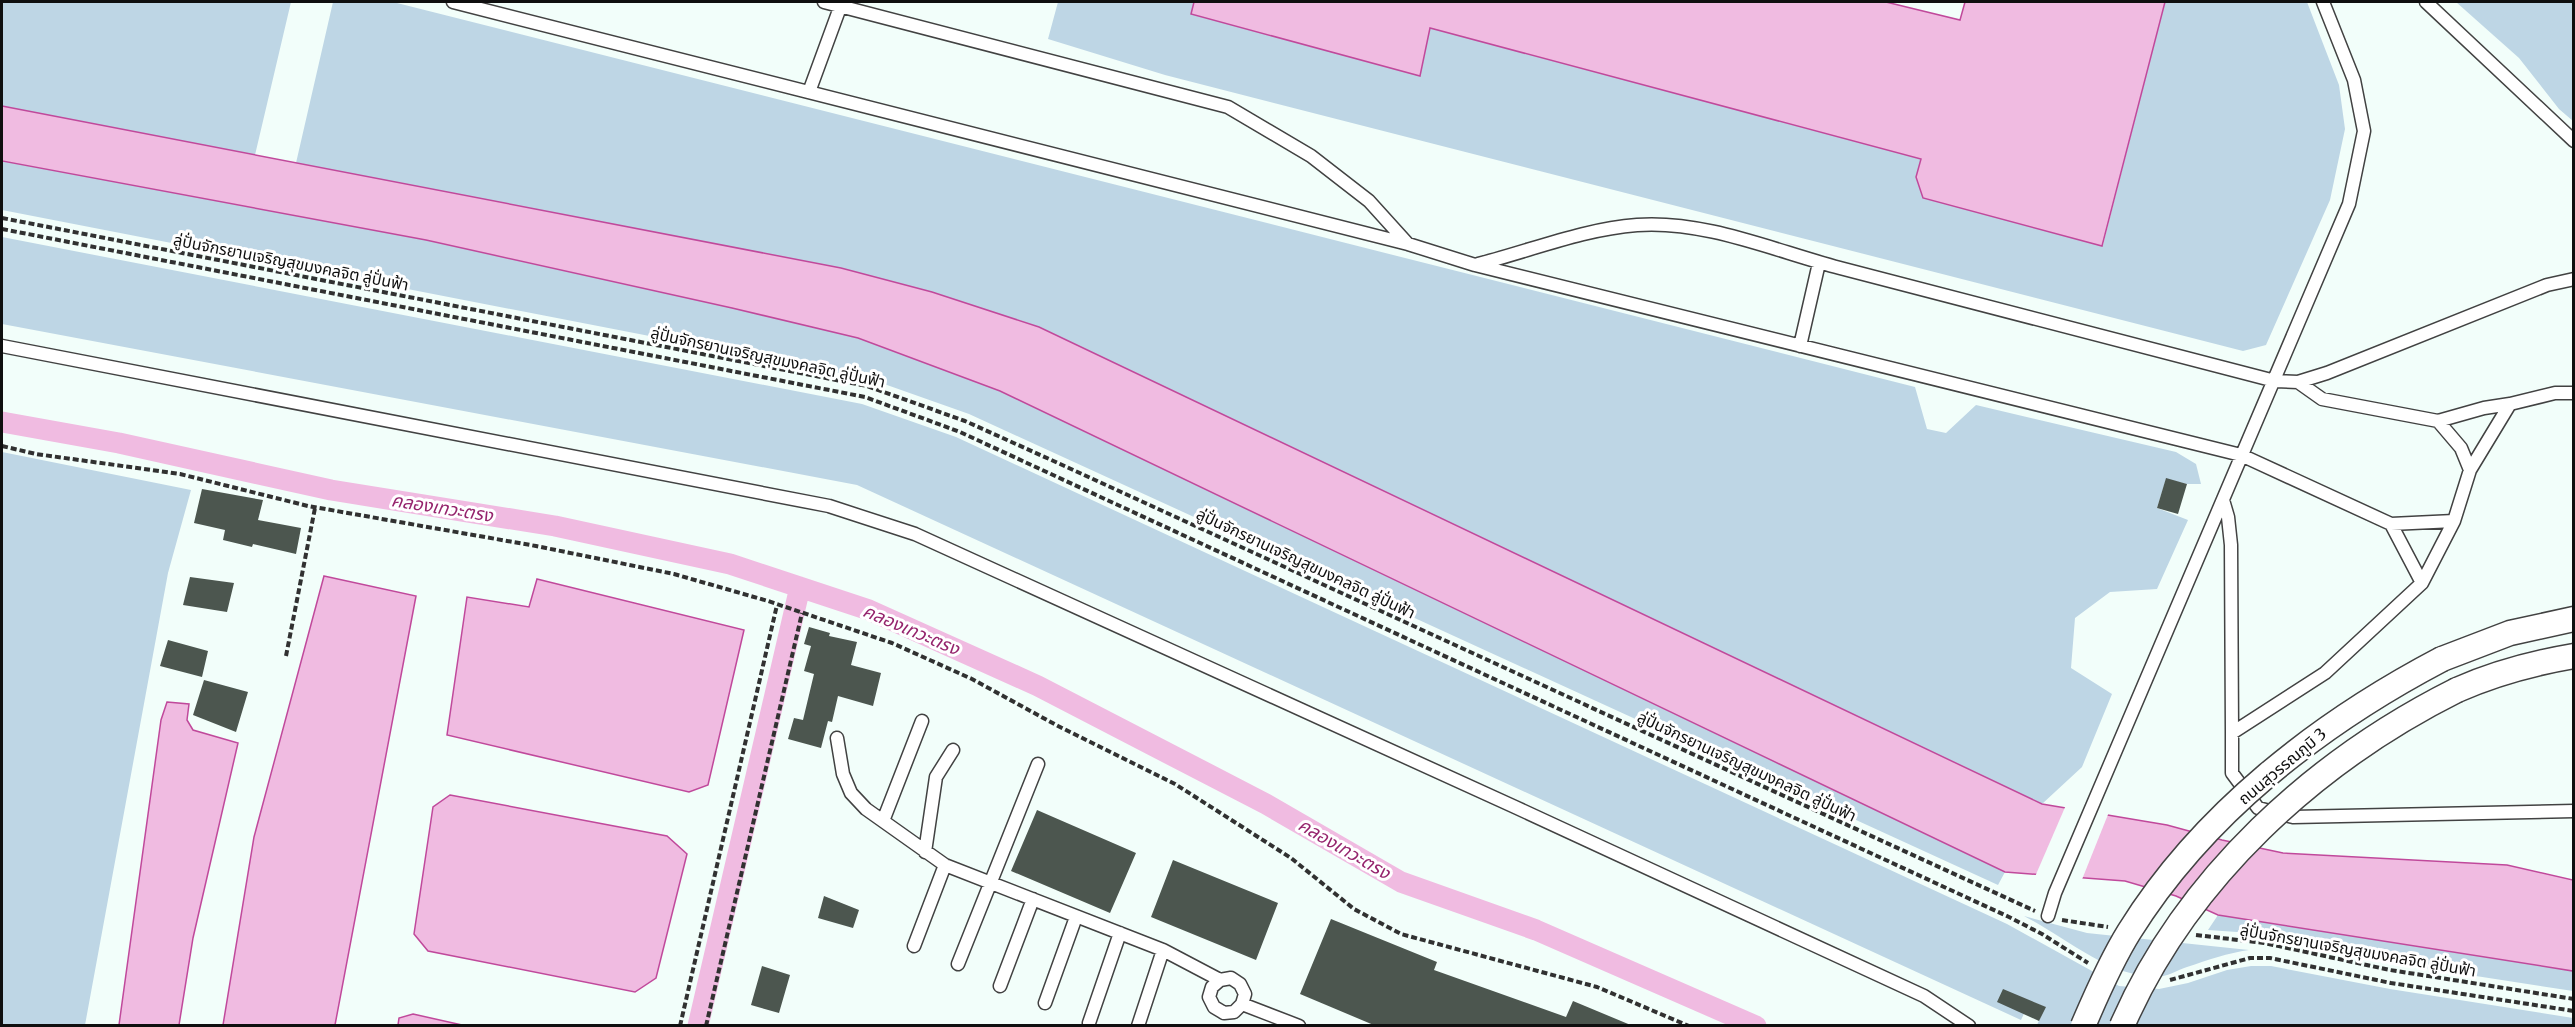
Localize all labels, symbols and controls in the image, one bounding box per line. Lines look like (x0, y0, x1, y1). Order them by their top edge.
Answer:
street label: ลู่ปั่นจักรยานเจริญสุขมงคลจิต ลู่ปั่นฟ้า (172, 229, 410, 295)
street label: ลู่ปั่นจักรยานเจริญสุขมงคลจิต ลู่ปั่นฟ้า (649, 322, 887, 392)
water label: คลองเทวะตรง (390, 488, 496, 527)
street label: ลู่ปั่นจักรยานเจริญสุขมงคลจิต ลู่ปั่นฟ้า (1193, 503, 1419, 623)
water label: คลองเทวะตรง (860, 599, 964, 661)
street label: ลู่ปั่นจักรยานเจริญสุขมงคลจิต ลู่ปั่นฟ้า (1634, 706, 1860, 826)
street label: ถนนสุวรรณภูมิ 3 (2234, 723, 2330, 809)
water label: คลองเทวะตรง (1294, 813, 1396, 885)
street label: ลู่ปั่นจักรยานเจริญสุขมงคลจิต ลู่ปั่นฟ้า (2238, 919, 2478, 981)

